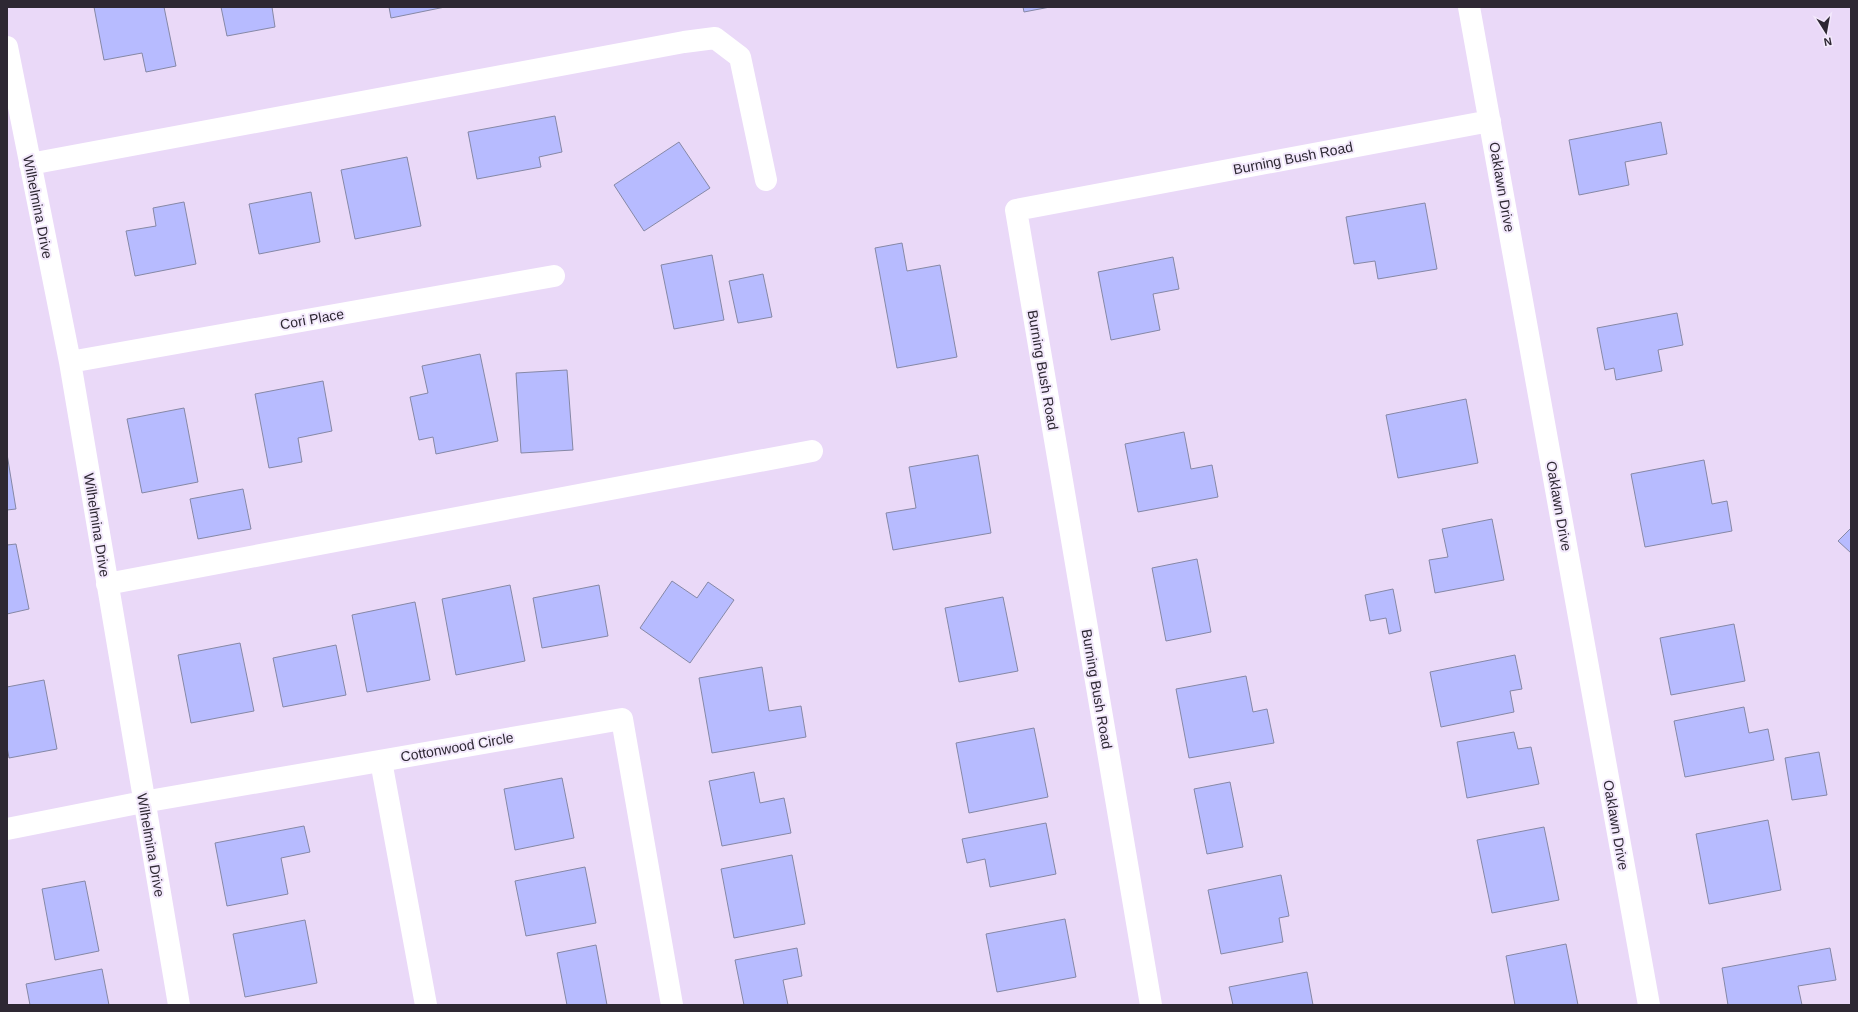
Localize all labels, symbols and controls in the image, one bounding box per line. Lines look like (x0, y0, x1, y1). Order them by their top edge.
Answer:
north arrow (1806, 12, 1846, 52)
text: N (1823, 35, 1833, 48)
street label: Burning Bush Road (1232, 139, 1354, 177)
street label: Oaklawn Drive (1486, 141, 1518, 233)
street label: Wilhelmina Drive (20, 154, 56, 260)
street label: Cori Place (279, 305, 345, 332)
street label: Burning Bush Road (1025, 309, 1061, 431)
street label: Oaklawn Drive (1543, 460, 1575, 552)
street label: Wilhelmina Drive (81, 472, 113, 578)
street label: Burning Bush Road (1079, 628, 1115, 750)
street label: Cottonwood Circle (399, 729, 515, 765)
street label: Oaklawn Drive (1600, 779, 1632, 871)
street label: Wilhelmina Drive (134, 792, 168, 898)

